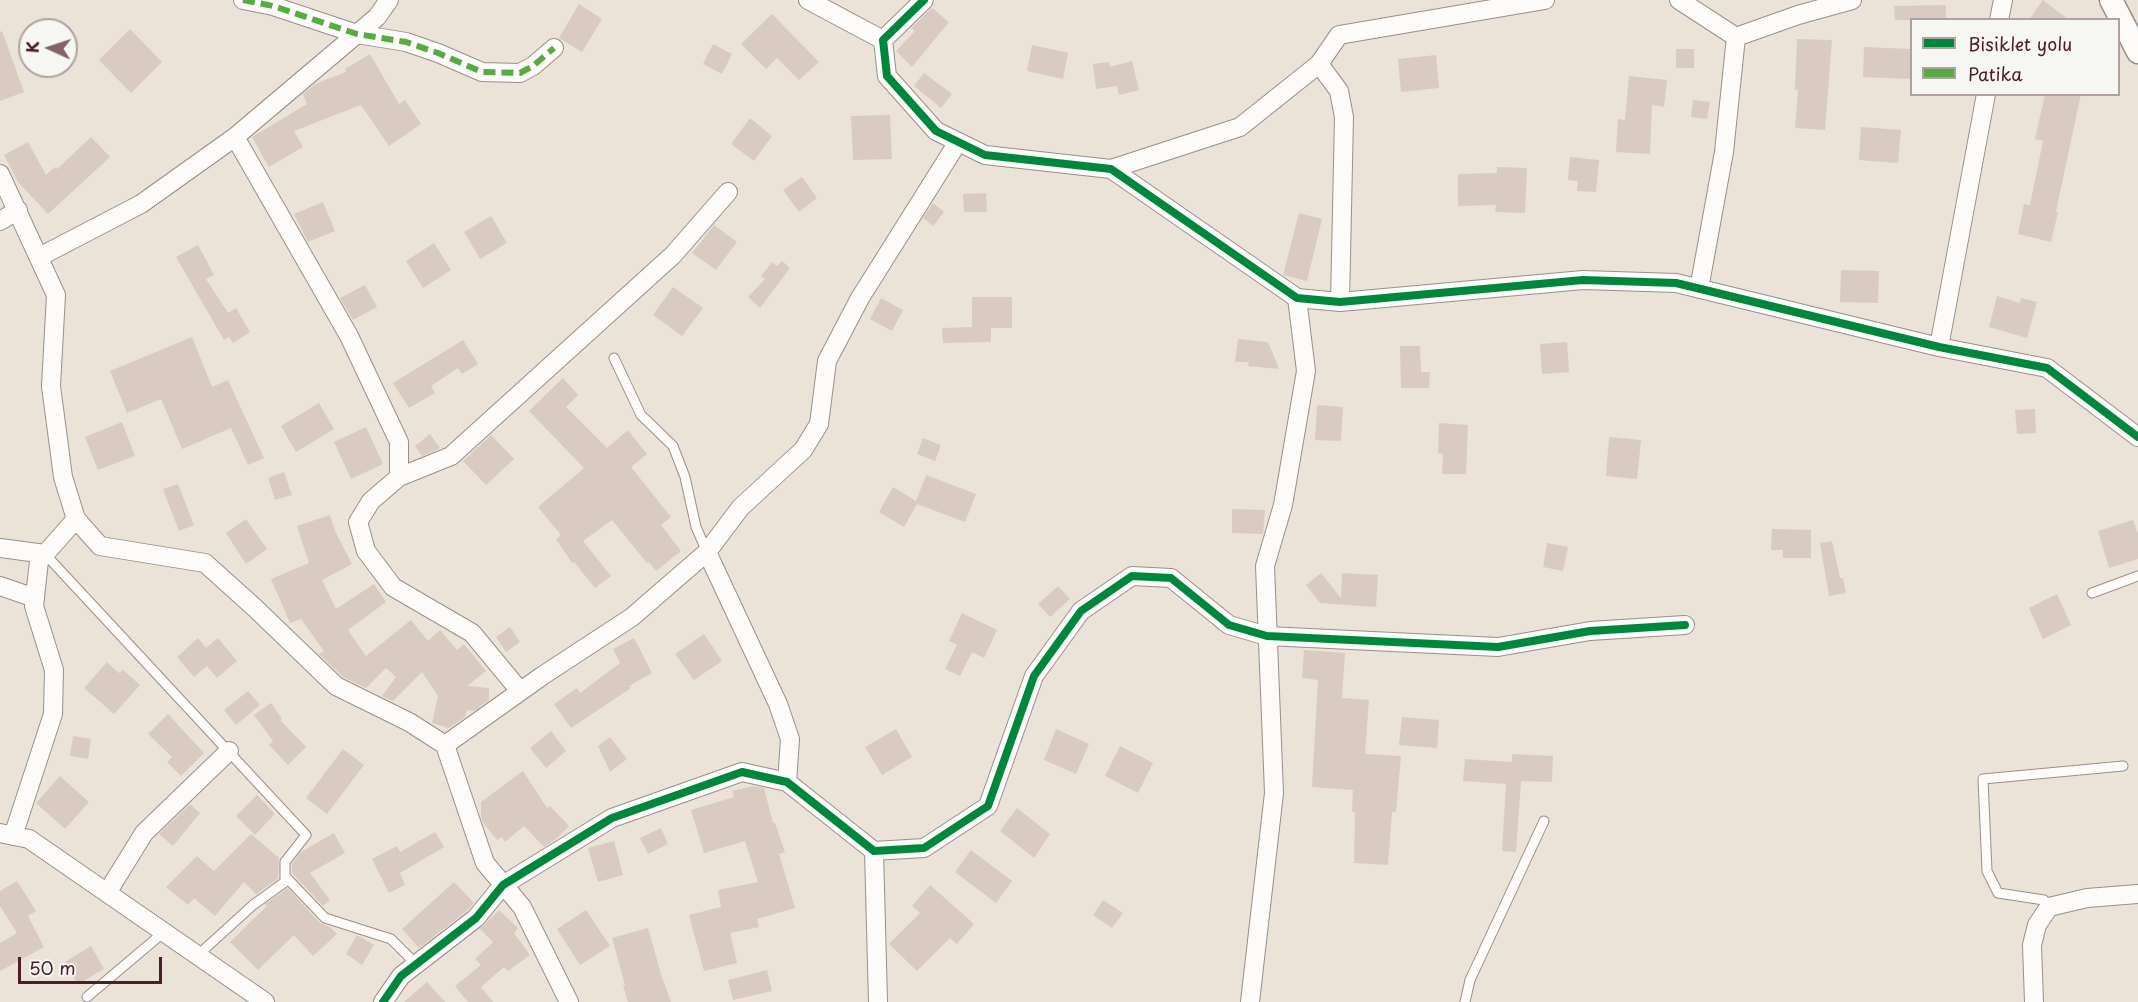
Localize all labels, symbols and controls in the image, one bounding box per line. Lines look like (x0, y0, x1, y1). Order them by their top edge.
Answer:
north arrow (18, 18, 78, 78)
legend (1910, 18, 2120, 96)
text: Bisiklet yolu (1968, 30, 2072, 57)
text: K (20, 41, 44, 54)
text: Patika (1968, 60, 2022, 87)
scale bar (21, 945, 165, 983)
text: 50 m (29, 954, 76, 981)

